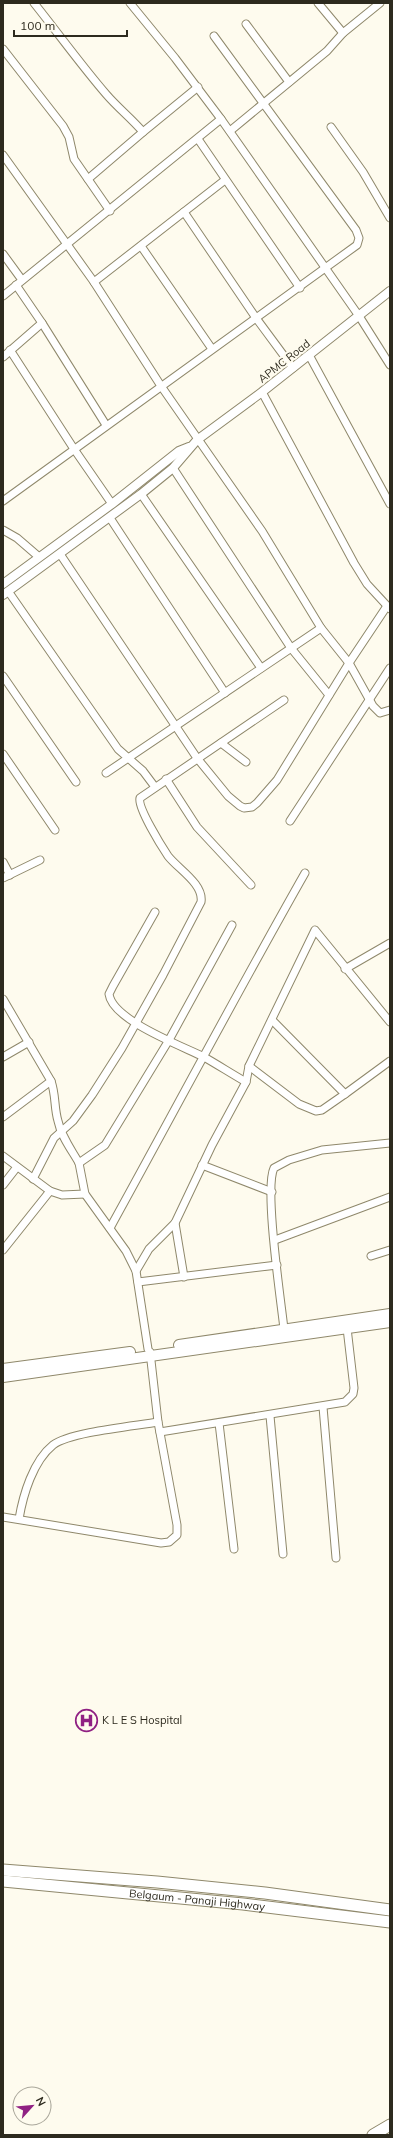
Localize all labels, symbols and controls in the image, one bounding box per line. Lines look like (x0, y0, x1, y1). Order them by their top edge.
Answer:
scale bar (14, 12, 127, 38)
text: 100 m (20, 18, 55, 33)
street label: APMC Road (255, 336, 313, 386)
hospital icon: K L E S Hospital (73, 1707, 99, 1733)
place label: K L E S Hospital (102, 1713, 182, 1727)
street label: Belgaum - Panaji Highway (129, 1886, 266, 1914)
north arrow (12, 2086, 52, 2126)
text: N (33, 2095, 49, 2108)

